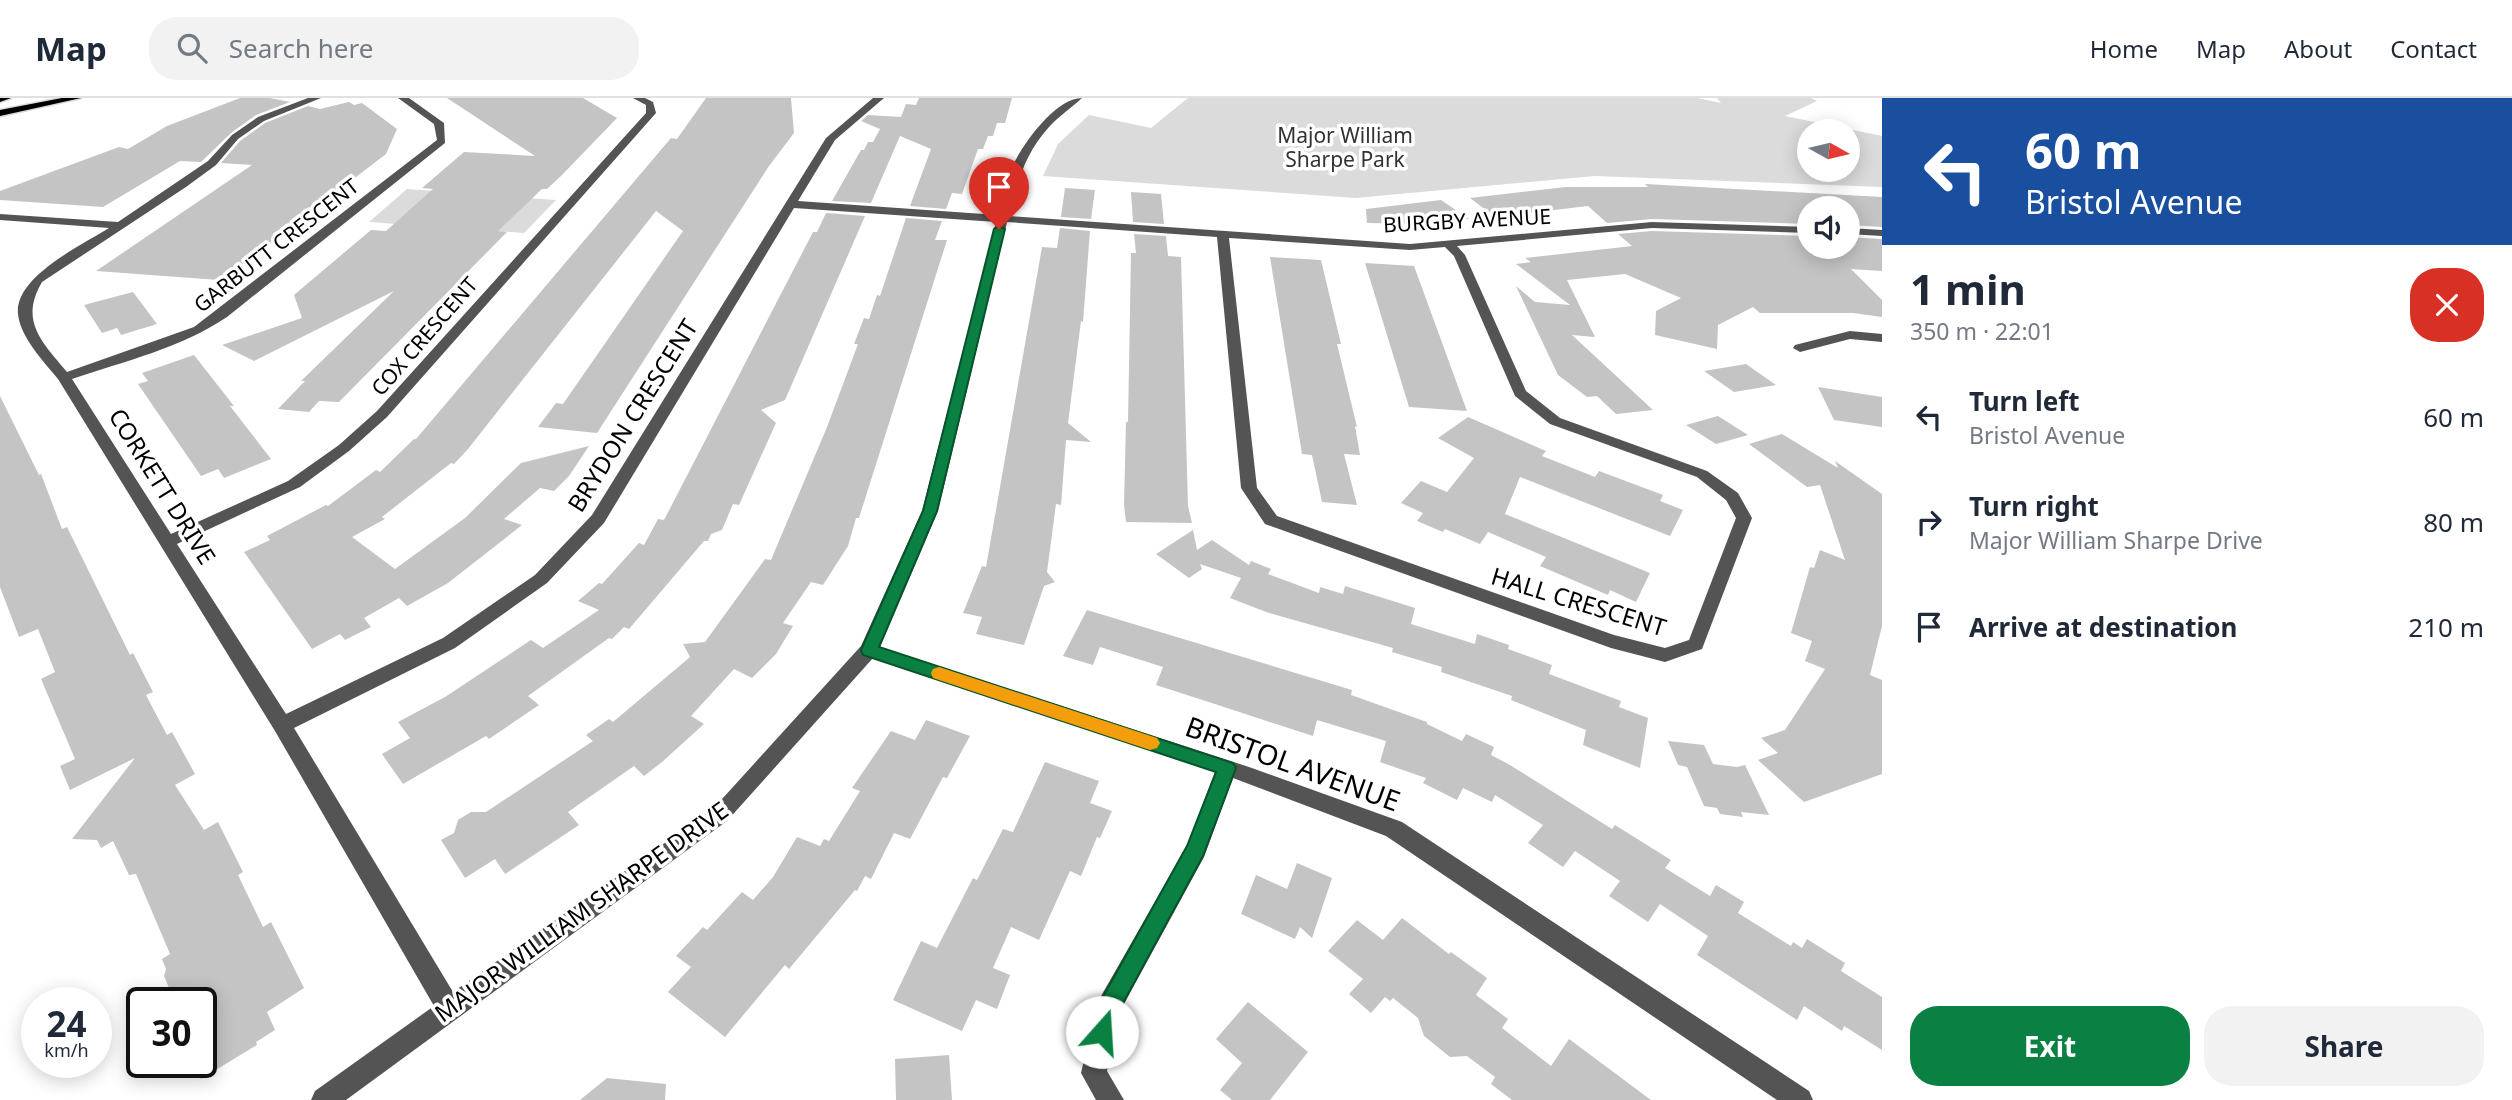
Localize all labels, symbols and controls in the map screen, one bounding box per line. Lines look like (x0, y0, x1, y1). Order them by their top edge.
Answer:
search box (149, 17, 639, 80)
text: Map (35, 26, 107, 71)
icon: search (173, 29, 211, 67)
text: Search here (229, 30, 373, 66)
text: Home (2090, 32, 2158, 65)
text: Map (2196, 32, 2246, 65)
text: About (2284, 32, 2352, 65)
text: Contact (2390, 32, 2477, 65)
text: 60 m (2025, 117, 2142, 183)
north arrow (1797, 119, 1860, 182)
map controls (1797, 119, 1860, 259)
park label: Major William Sharpe Park (1277, 121, 1413, 173)
icon: left (1910, 126, 2001, 217)
pin (969, 157, 1029, 229)
icon: arrive (980, 168, 1018, 206)
street label: GARBUTT CRESCENT (188, 172, 365, 318)
text: Bristol Avenue (2025, 180, 2242, 223)
button: sound (1797, 196, 1860, 259)
street label: BURGBY AVENUE (1382, 202, 1552, 238)
text: 1 min (1910, 260, 2026, 317)
button: close (2410, 268, 2484, 342)
street label: COX CRESCENT (365, 270, 484, 401)
street label: BRYDON CRESCENT (559, 312, 705, 518)
text: 350 m · 22:01 (1910, 315, 2054, 347)
text: Turn left (1969, 383, 2080, 419)
icon: left (1910, 398, 1948, 436)
text: 60 m (2423, 399, 2484, 435)
street label: CORKETT DRIVE (102, 402, 224, 570)
text: Bristol Avenue (1969, 419, 2125, 451)
text: Turn right (1969, 488, 2099, 524)
icon: right (1910, 503, 1948, 541)
text: 80 m (2423, 504, 2484, 540)
text: Major William Sharpe Drive (1969, 524, 2263, 556)
street label: HALL CRESCENT (1488, 559, 1671, 643)
icon: arrive (1910, 608, 1948, 646)
text: Arrive at destination (1969, 609, 2238, 645)
text: 210 m (2408, 609, 2484, 645)
street label: BRISTOL AVENUE (1180, 707, 1406, 819)
street label: MAJOR WILLIAM SHARPE DRIVE (427, 793, 735, 1029)
speed limit sign: 30 (126, 987, 217, 1078)
position arrow (1065, 995, 1139, 1069)
text: 24 (46, 1000, 87, 1047)
button: Exit (1910, 1006, 2190, 1086)
button: Share (2204, 1006, 2484, 1086)
text: km/h (44, 1038, 89, 1062)

